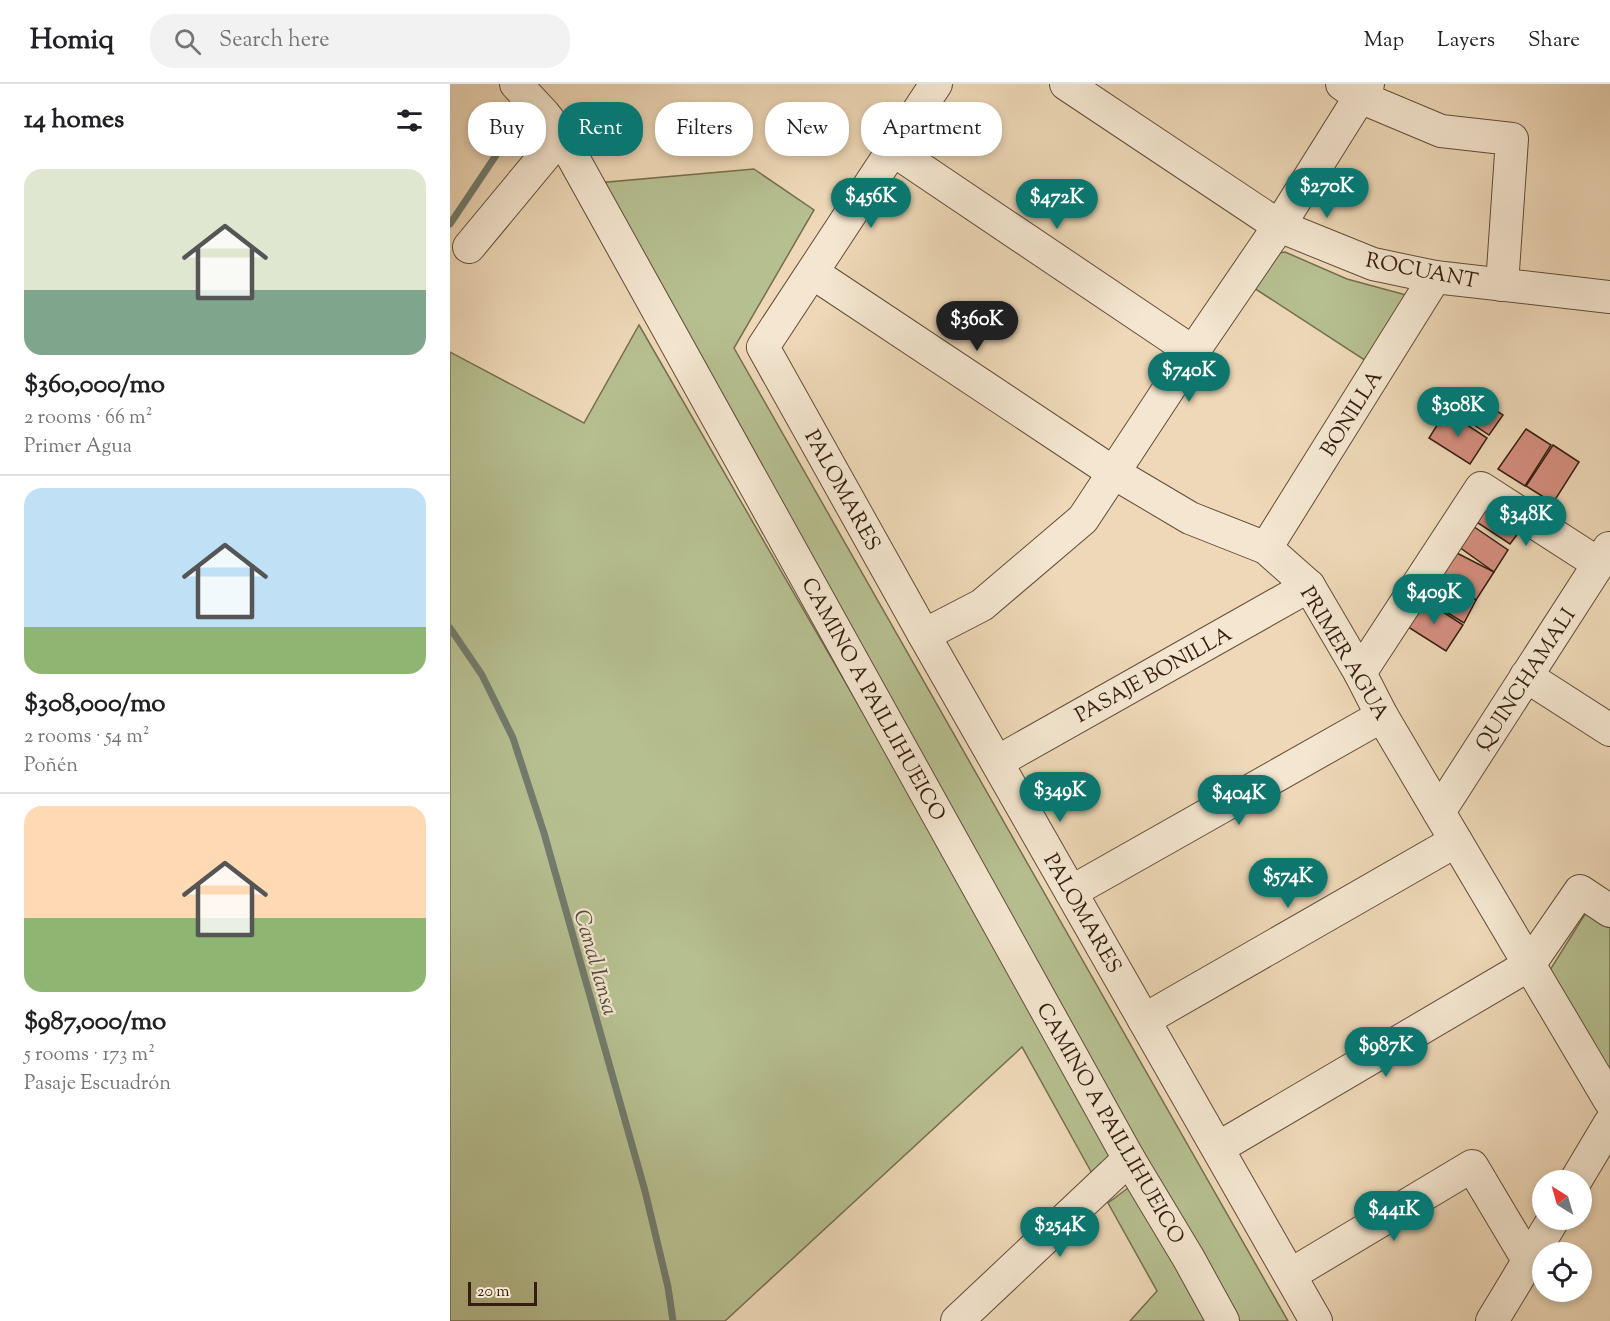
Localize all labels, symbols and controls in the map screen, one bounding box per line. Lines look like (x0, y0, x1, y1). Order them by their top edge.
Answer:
search box (150, 14, 570, 68)
text: Homiq (30, 21, 114, 61)
icon: search (171, 25, 204, 58)
text: Search here (219, 25, 329, 57)
text: Map (1364, 26, 1404, 56)
text: Layers (1437, 26, 1495, 56)
text: Share (1528, 26, 1580, 56)
text: 14 homes (24, 102, 124, 139)
chip: Buy (468, 102, 546, 156)
chip: Rent (558, 102, 643, 156)
chip: Filters (655, 102, 753, 156)
chip: New (765, 102, 849, 156)
chip: Apartment (861, 102, 1002, 156)
icon: filters (393, 104, 426, 137)
pin: $270K (1285, 168, 1369, 219)
text: $270K (1300, 173, 1354, 202)
pin: $456K (829, 178, 913, 229)
pin: $472K (1015, 179, 1099, 230)
text: $456K (845, 183, 897, 212)
text: $472K (1030, 184, 1084, 213)
icon: home (171, 208, 279, 316)
street label: ROCUANT (1363, 246, 1481, 298)
pin: $360K (935, 301, 1019, 352)
text: $360K (950, 306, 1004, 335)
pin: $740K (1147, 352, 1231, 403)
text: $740K (1162, 357, 1216, 386)
street label: BONILLA (1314, 365, 1391, 463)
text: $360,000/mo (24, 367, 165, 404)
pin: $308K (1416, 387, 1500, 438)
text: $308K (1431, 392, 1485, 421)
text: 2 rooms · 66 m² (24, 404, 152, 433)
street label: PALOMARES (796, 425, 887, 557)
text: Primer Agua (24, 433, 132, 462)
pin: $348K (1484, 496, 1568, 547)
text: $348K (1499, 501, 1553, 530)
icon: home (171, 527, 279, 635)
street label: CAMINO A PAILLIHUEICO (793, 573, 952, 827)
pin: $409K (1392, 574, 1476, 625)
text: $409K (1406, 579, 1462, 608)
street label: PRIMER AGUA (1291, 581, 1395, 727)
street label: QUINCHAMALI (1469, 603, 1584, 757)
street label: PASAJE BONILLA (1070, 620, 1238, 731)
text: $308,000/mo (24, 686, 166, 723)
text: 2 rooms · 54 m² (24, 723, 149, 752)
text: Poñén (24, 752, 78, 781)
pin: $349K (1018, 772, 1102, 823)
pin: $404K (1197, 775, 1281, 826)
text: $349K (1034, 777, 1086, 806)
text: $404K (1212, 780, 1266, 809)
icon: home (171, 845, 279, 953)
street label: PALOMARES (1035, 849, 1128, 979)
pin: $574K (1246, 858, 1330, 909)
text: $574K (1263, 863, 1313, 892)
water label: Canal Iansa (564, 906, 624, 1019)
street label: CAMINO A PAILLIHUEICO (1028, 998, 1191, 1250)
text: $987,000/mo (24, 1004, 166, 1041)
pin: $987K (1344, 1027, 1428, 1078)
text: $987K (1359, 1032, 1413, 1061)
text: 5 rooms · 173 m² (24, 1041, 155, 1070)
text: Pasaje Escuadrón (24, 1070, 171, 1099)
north arrow (1532, 1170, 1592, 1230)
map controls (1532, 1170, 1592, 1302)
pin: $441K (1352, 1191, 1436, 1242)
text: $441K (1368, 1196, 1420, 1225)
pin: $254K (1018, 1207, 1102, 1258)
text: $254K (1034, 1212, 1086, 1241)
button: locate (1532, 1242, 1592, 1302)
scale bar (468, 1279, 537, 1306)
text: 20 m (477, 1281, 510, 1304)

